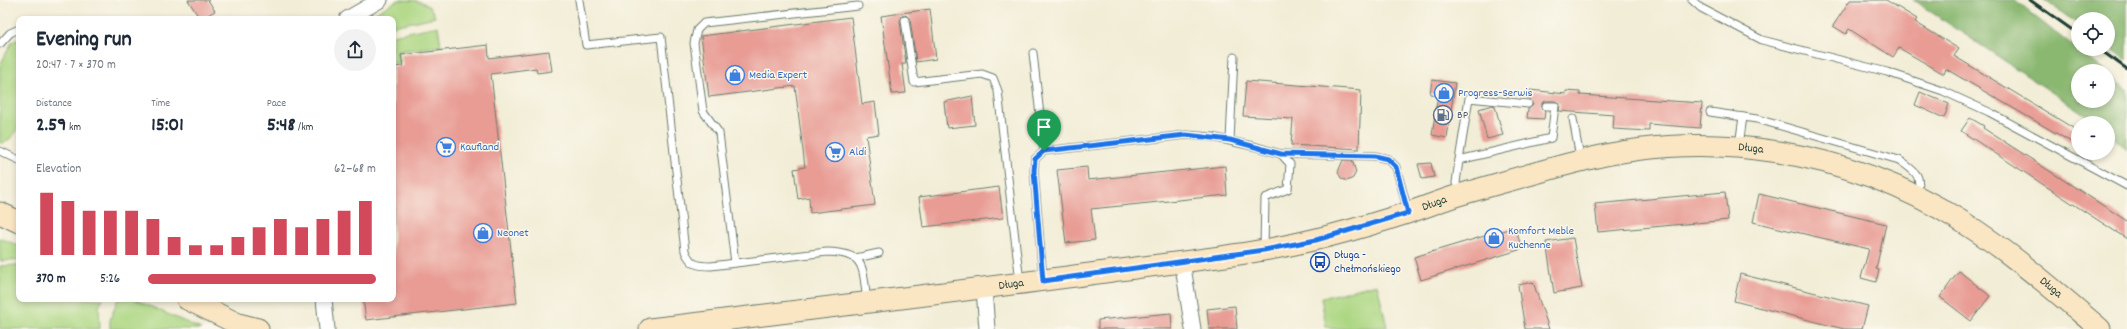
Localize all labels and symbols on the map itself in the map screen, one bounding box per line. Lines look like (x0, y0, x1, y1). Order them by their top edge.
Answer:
shop icon: Media Expert (724, 64, 746, 86)
place label: Media Expert (749, 67, 808, 84)
shop icon: Progress-Serwis (1433, 82, 1455, 104)
place label: Progress-Serwis (1458, 85, 1532, 102)
fuel station icon: BP (1432, 104, 1454, 126)
place label: BP (1457, 107, 1469, 124)
pin (1027, 110, 1061, 151)
supermarket icon: Kaufland (435, 136, 457, 158)
place label: Kaufland (460, 139, 499, 156)
street label: Długa (1738, 139, 1765, 158)
supermarket icon: Aldi (824, 141, 846, 163)
place label: Aldi (849, 144, 866, 161)
street label: Długa (1420, 191, 1449, 216)
shop icon: Neonet (472, 222, 494, 244)
place label: Komfort Meble Kuchenne (1508, 223, 1574, 254)
place label: Neonet (497, 225, 529, 242)
shop icon: Komfort Meble Kuchenne (1483, 227, 1505, 249)
place label: Długa - Chełmońskiego (1334, 247, 1401, 278)
bus stop icon: Długa - Chełmońskiego (1309, 251, 1331, 273)
street label: Długa (2036, 273, 2066, 302)
street label: Długa (998, 274, 1025, 294)

